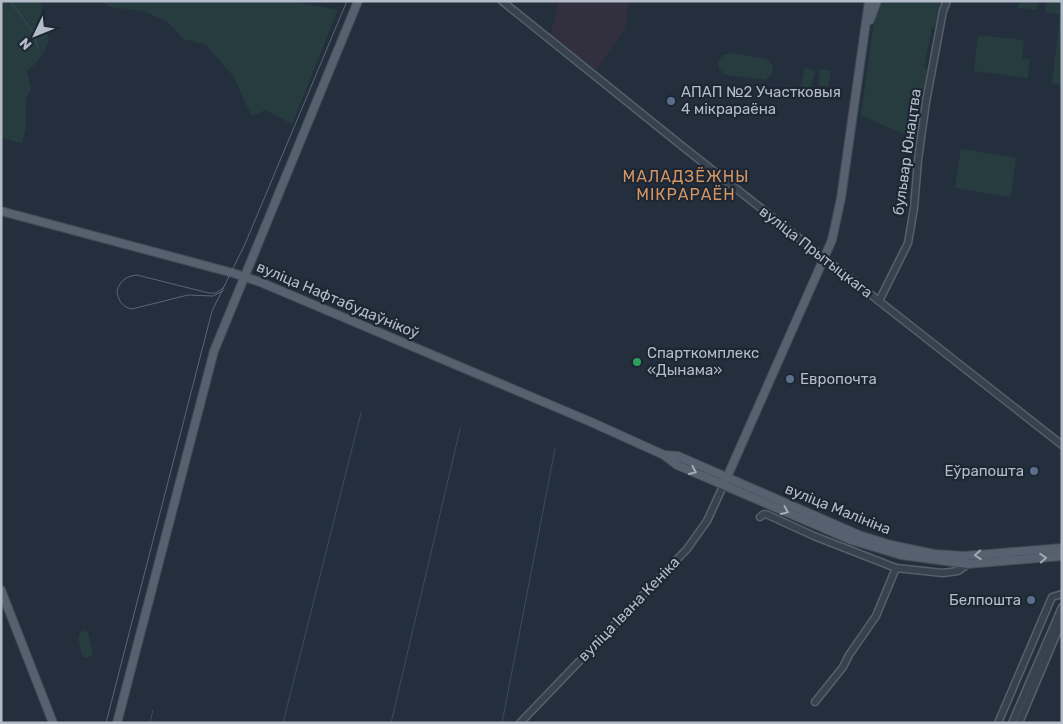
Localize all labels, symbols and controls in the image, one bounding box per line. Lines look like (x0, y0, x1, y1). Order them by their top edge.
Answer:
north arrow (10, 10, 60, 60)
text: N (16, 34, 36, 53)
place label: АПАП №2 Участковыя 4 мікрараёна (681, 83, 841, 118)
street label: бульвар Юнацтва (889, 88, 925, 216)
marker: АПАП №2 Участковыя 4 мікрараёна (665, 95, 677, 107)
district label: МАЛАДЗЁЖНЫ МІКРАРАЁН (623, 167, 749, 204)
street label: вуліца Прытыцкага (756, 202, 876, 302)
street label: вуліца Нафтабудаўнікоў (254, 258, 422, 342)
place label: Спарткомплекс «Дынама» (647, 344, 759, 379)
marker: Спарткомплекс «Дынама» (631, 356, 643, 368)
place label: Европочта (800, 370, 877, 388)
marker: Европочта (784, 373, 796, 385)
place label: Еўрапошта (944, 462, 1024, 480)
one-way arrow (688, 465, 697, 476)
marker: Еўрапошта (1028, 465, 1040, 477)
street label: вуліца Малініна (783, 480, 893, 538)
one-way arrow (780, 505, 789, 516)
one-way arrow (974, 549, 982, 560)
one-way arrow (1040, 552, 1048, 563)
street label: вуліца Івана Кеніка (575, 553, 683, 665)
place label: Белпошта (949, 591, 1021, 609)
marker: Белпошта (1025, 594, 1037, 606)

